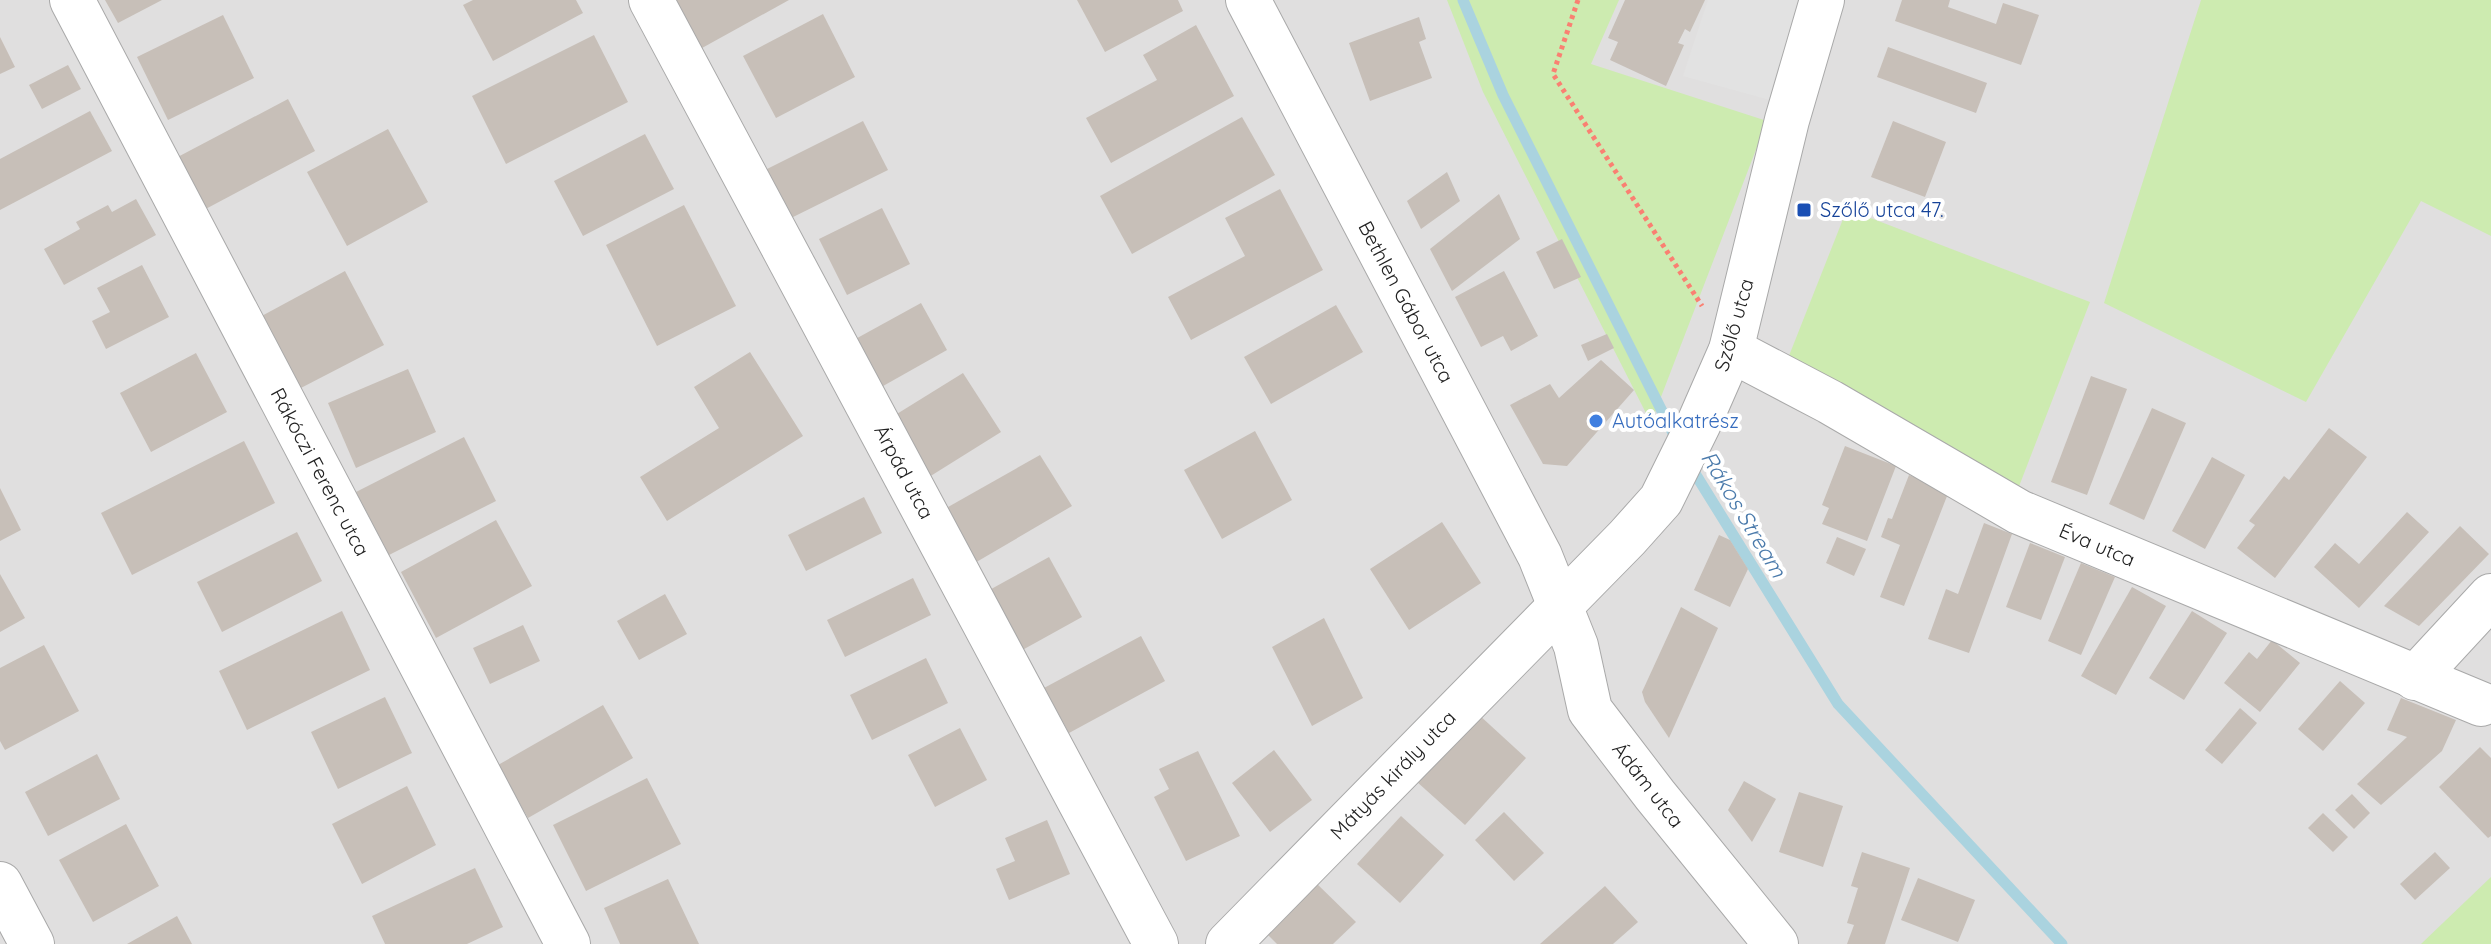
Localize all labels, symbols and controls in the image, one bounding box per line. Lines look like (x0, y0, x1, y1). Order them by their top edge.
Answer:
place label: Szőlő utca 47. (1820, 197, 1944, 222)
marker: Szőlő utca 47. (1795, 201, 1813, 219)
street label: Bethlen Gábor utca (1353, 217, 1460, 387)
street label: Szőlő utca (1708, 275, 1759, 374)
street label: Rákóczi Ferenc utca (266, 383, 375, 560)
place label: Autóalkatrész (1612, 408, 1739, 433)
marker: Autóalkatrész (1587, 412, 1605, 430)
street label: Árpád utca (869, 420, 940, 523)
water label: Rákos Stream (1695, 446, 1793, 583)
street label: Éva utca (2055, 517, 2139, 572)
street label: Mátyás király utca (1325, 705, 1461, 844)
street label: Ádám utca (1607, 737, 1689, 832)

